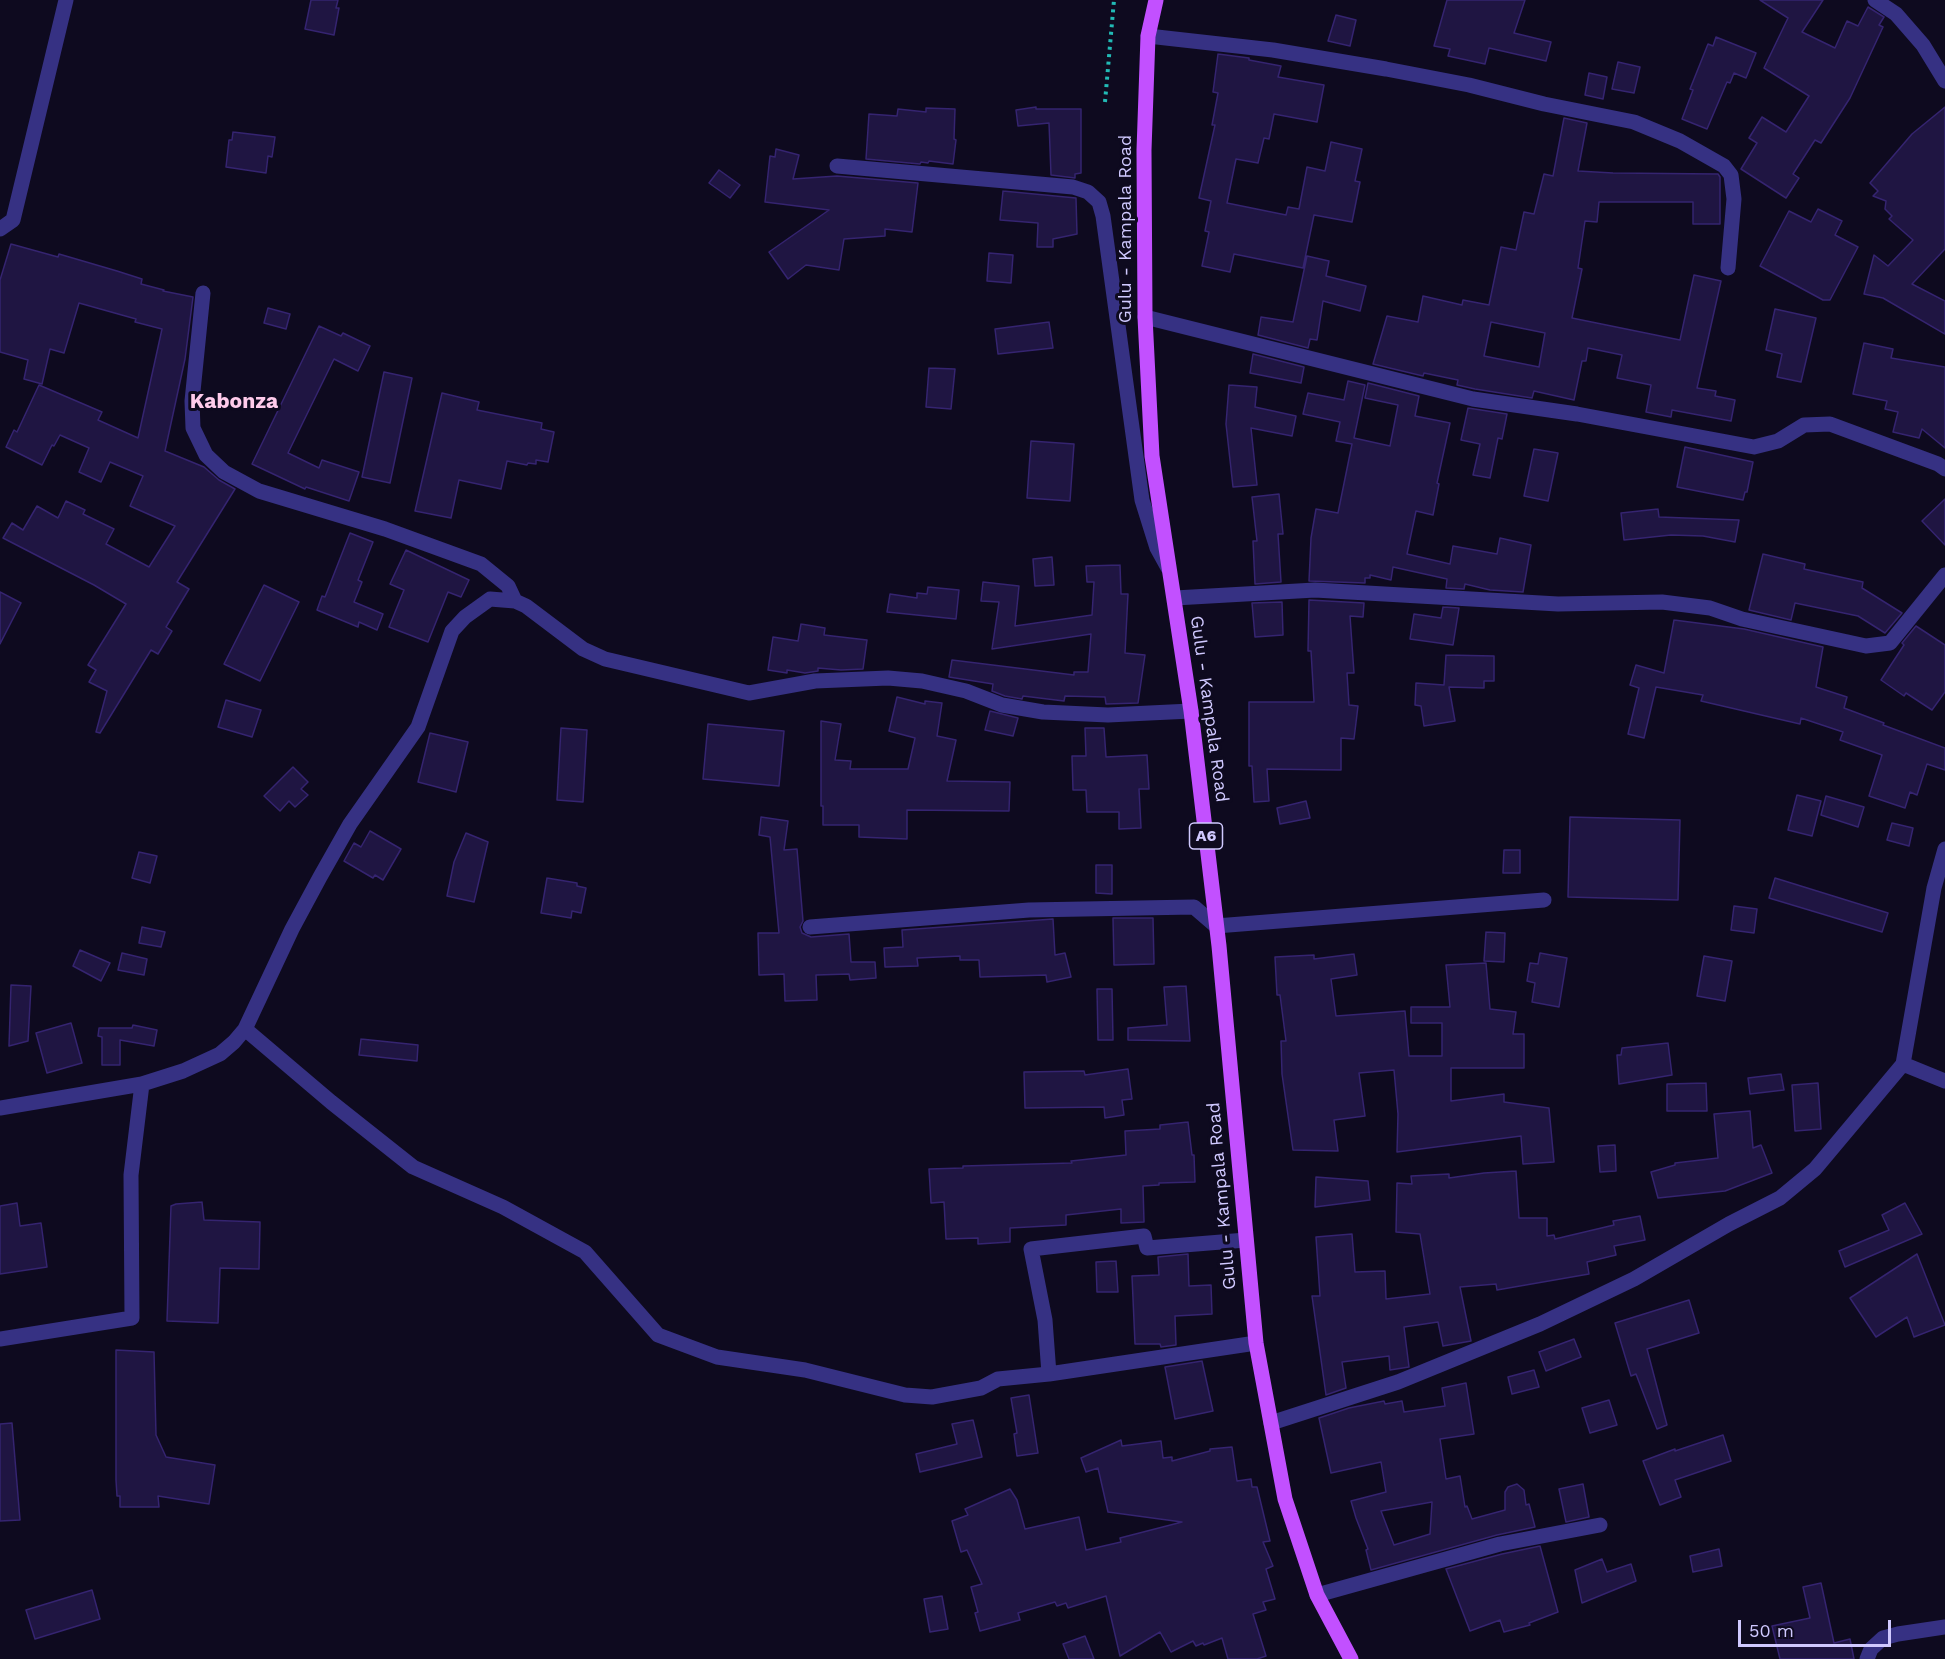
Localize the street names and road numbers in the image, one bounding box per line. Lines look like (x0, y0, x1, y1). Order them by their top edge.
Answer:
street label: Gulu - Kampala Road (1115, 135, 1137, 323)
street label: Gulu - Kampala Road (1185, 614, 1233, 804)
road number: A6 (1190, 823, 1222, 849)
street label: Gulu - Kampala Road (1203, 1101, 1241, 1291)

